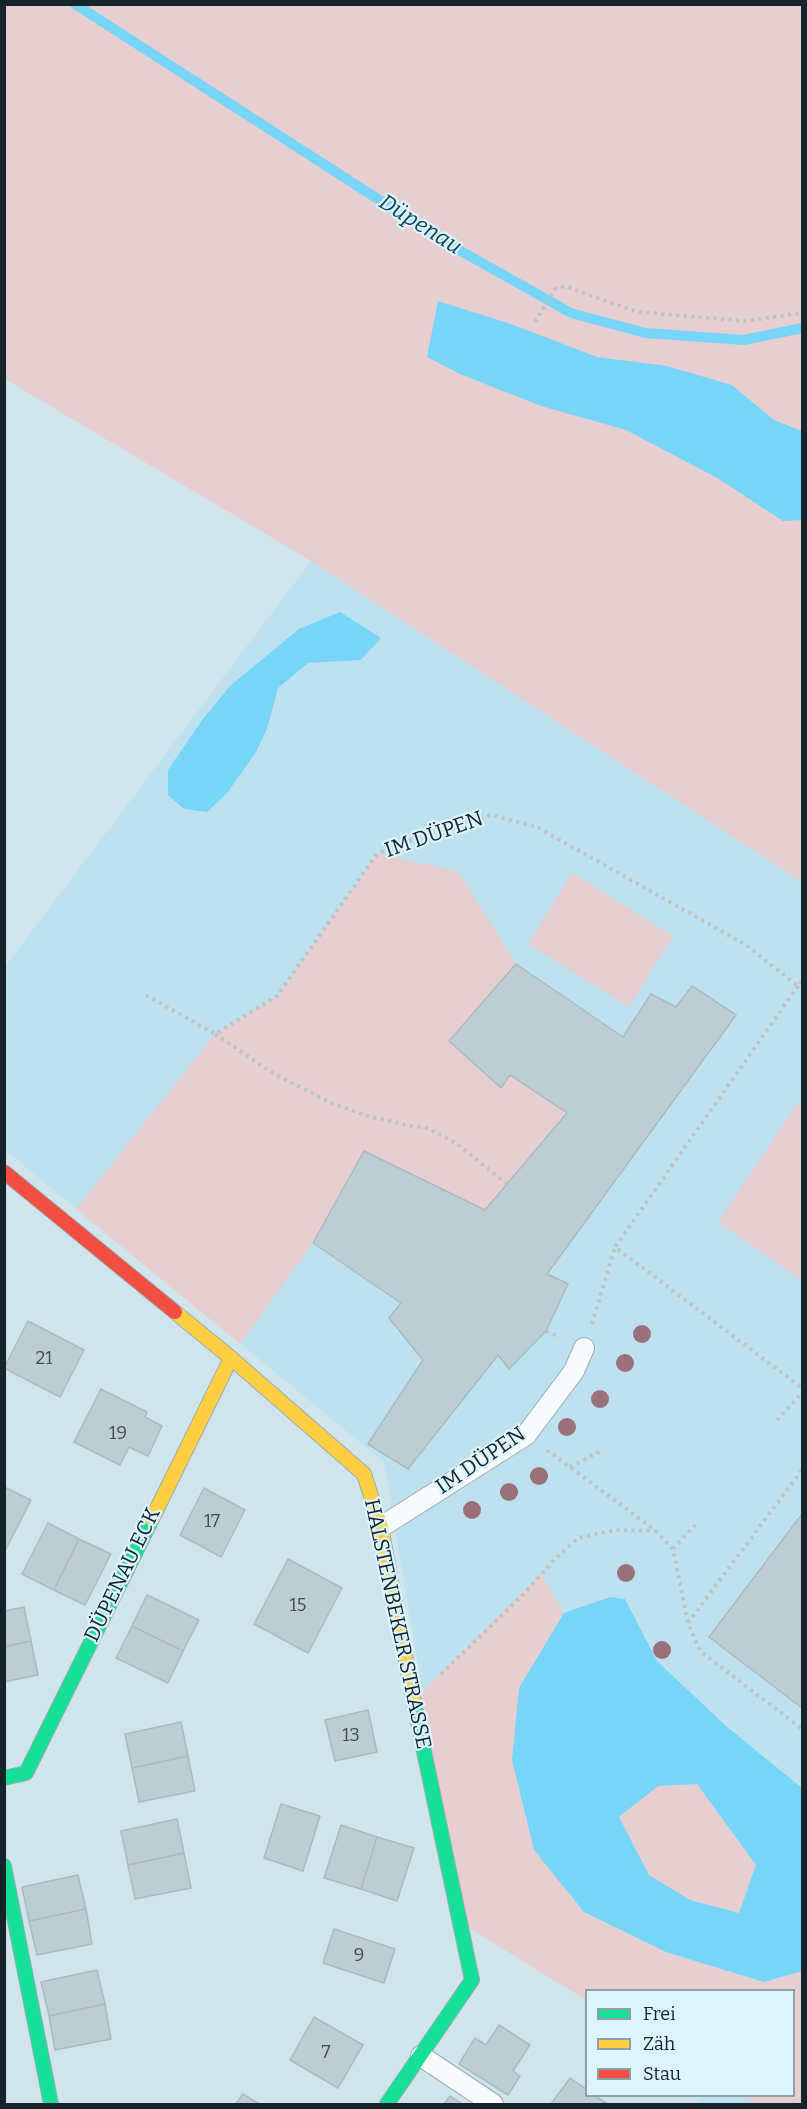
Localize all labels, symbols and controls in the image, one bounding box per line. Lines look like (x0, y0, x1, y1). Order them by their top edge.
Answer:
water label: Düpenau (374, 189, 466, 261)
street label: IM DÜPEN (381, 806, 487, 864)
house number: 21 (35, 1348, 53, 1370)
street label: IM DÜPEN (431, 1422, 531, 1500)
house number: 19 (109, 1423, 127, 1445)
street label: HALSTENBEKER STRASSE (358, 1497, 436, 1751)
street label: DÜPENAU ECK (80, 1504, 166, 1646)
house number: 17 (204, 1511, 220, 1533)
house number: 15 (290, 1595, 306, 1617)
house number: 13 (342, 1725, 360, 1747)
house number: 9 (354, 1945, 364, 1967)
legend (585, 1989, 795, 2097)
text: Frei (643, 2003, 676, 2025)
text: Zäh (643, 2033, 675, 2055)
house number: 7 (321, 2042, 331, 2064)
text: Stau (643, 2063, 681, 2085)

